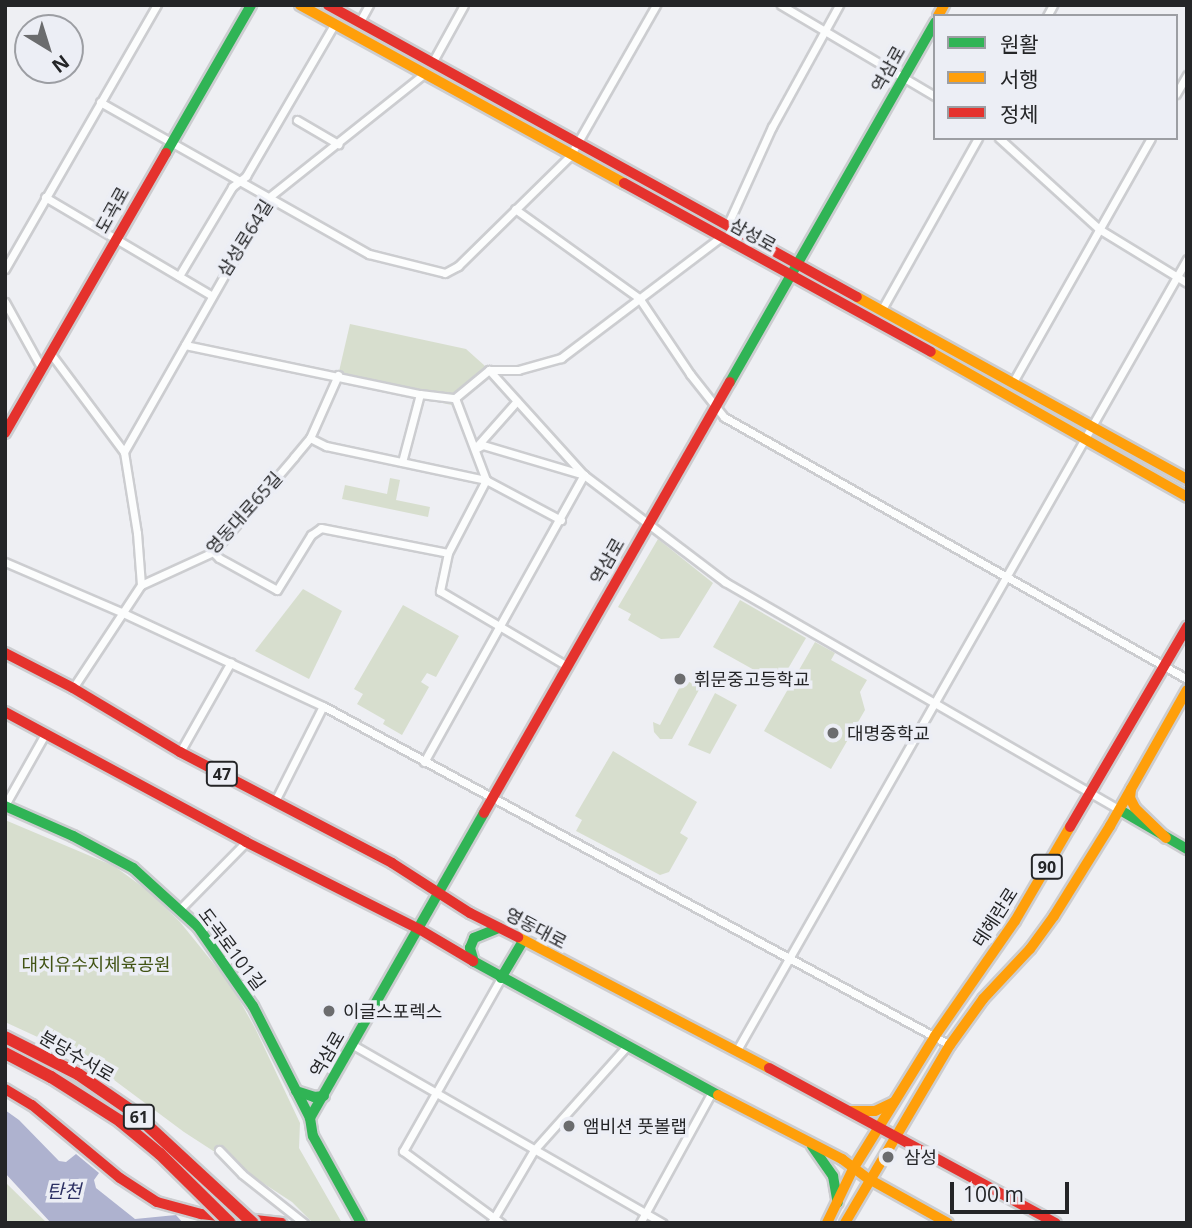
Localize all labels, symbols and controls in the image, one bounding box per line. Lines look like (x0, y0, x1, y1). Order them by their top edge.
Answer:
north arrow (14, 14, 84, 84)
legend (933, 14, 1178, 140)
text: 원활 (1000, 30, 1039, 58)
street label: 역삼로 (867, 42, 909, 96)
text: N (47, 49, 75, 79)
text: 서행 (1000, 65, 1039, 93)
text: 정체 (1000, 100, 1039, 128)
street label: 도곡로 (91, 183, 133, 237)
street label: 삼성로64길 (213, 195, 277, 281)
street label: 삼성로 (726, 214, 780, 256)
street label: 영동대로65길 (201, 467, 287, 559)
street label: 역삼로 (585, 534, 629, 588)
place label: 휘문중고등학교 (694, 668, 810, 690)
marker: 휘문중고등학교 (672, 671, 688, 687)
place label: 대명중학교 (847, 722, 930, 744)
marker: 대명중학교 (825, 725, 841, 741)
road number: 47 (204, 762, 240, 786)
road number: 90 (1030, 854, 1064, 880)
street label: 테헤란로 (968, 883, 1022, 951)
street label: 영동대로 (502, 903, 570, 953)
street label: 도곡로101길 (194, 904, 270, 994)
park label: 대치유수지체육공원 (21, 953, 171, 975)
place label: 이글스포렉스 (343, 1000, 442, 1022)
marker: 이글스포렉스 (321, 1003, 337, 1019)
street label: 분당수서로 (36, 1026, 118, 1086)
street label: 역삼로 (305, 1027, 349, 1081)
road number: 61 (122, 1105, 156, 1130)
place label: 앰비션 풋볼랩 (583, 1115, 687, 1137)
marker: 앰비션 풋볼랩 (561, 1118, 577, 1134)
place label: 삼성 (904, 1146, 937, 1168)
marker: 삼성 (878, 1147, 898, 1167)
scale bar (954, 1168, 1073, 1212)
text: 100 m (963, 1180, 1024, 1208)
water label: 탄천 (47, 1181, 81, 1203)

